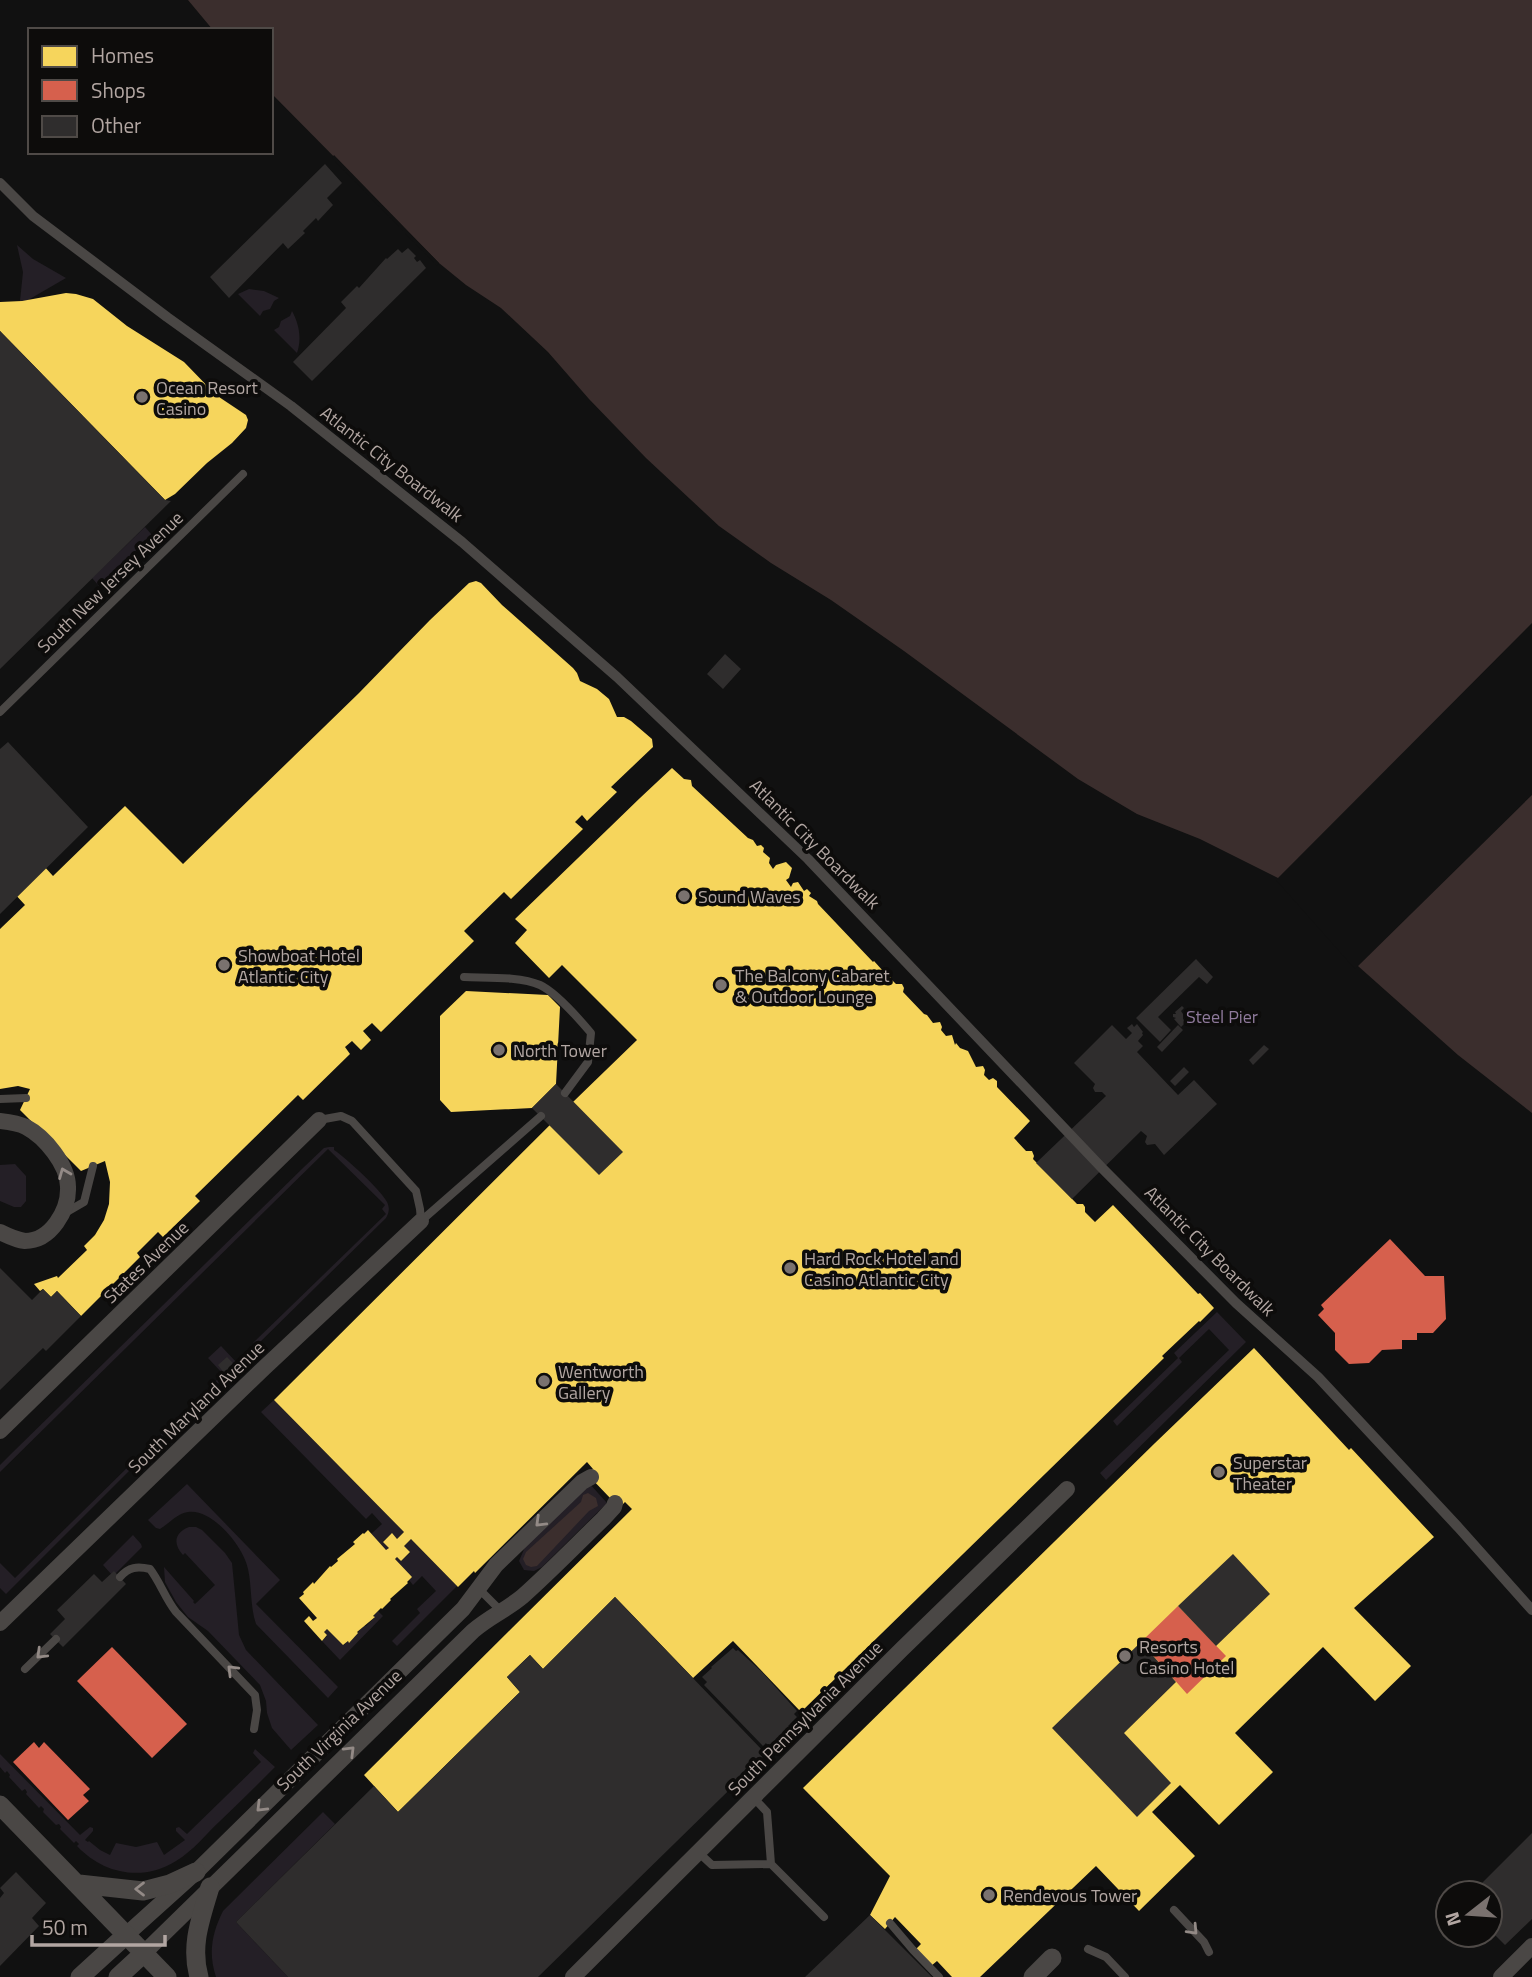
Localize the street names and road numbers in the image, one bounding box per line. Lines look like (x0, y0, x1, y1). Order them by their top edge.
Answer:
street label: Atlantic City Boardwalk (315, 400, 470, 529)
street label: South New Jersey Avenue (31, 505, 189, 659)
street label: Atlantic City Boardwalk (744, 773, 887, 916)
street label: Atlantic City Boardwalk (1139, 1180, 1282, 1323)
street label: States Avenue (97, 1214, 195, 1310)
street label: South Maryland Avenue (122, 1335, 270, 1479)
street label: South Pennsylvania Avenue (721, 1634, 889, 1802)
street label: South Virginia Avenue (270, 1663, 408, 1797)

